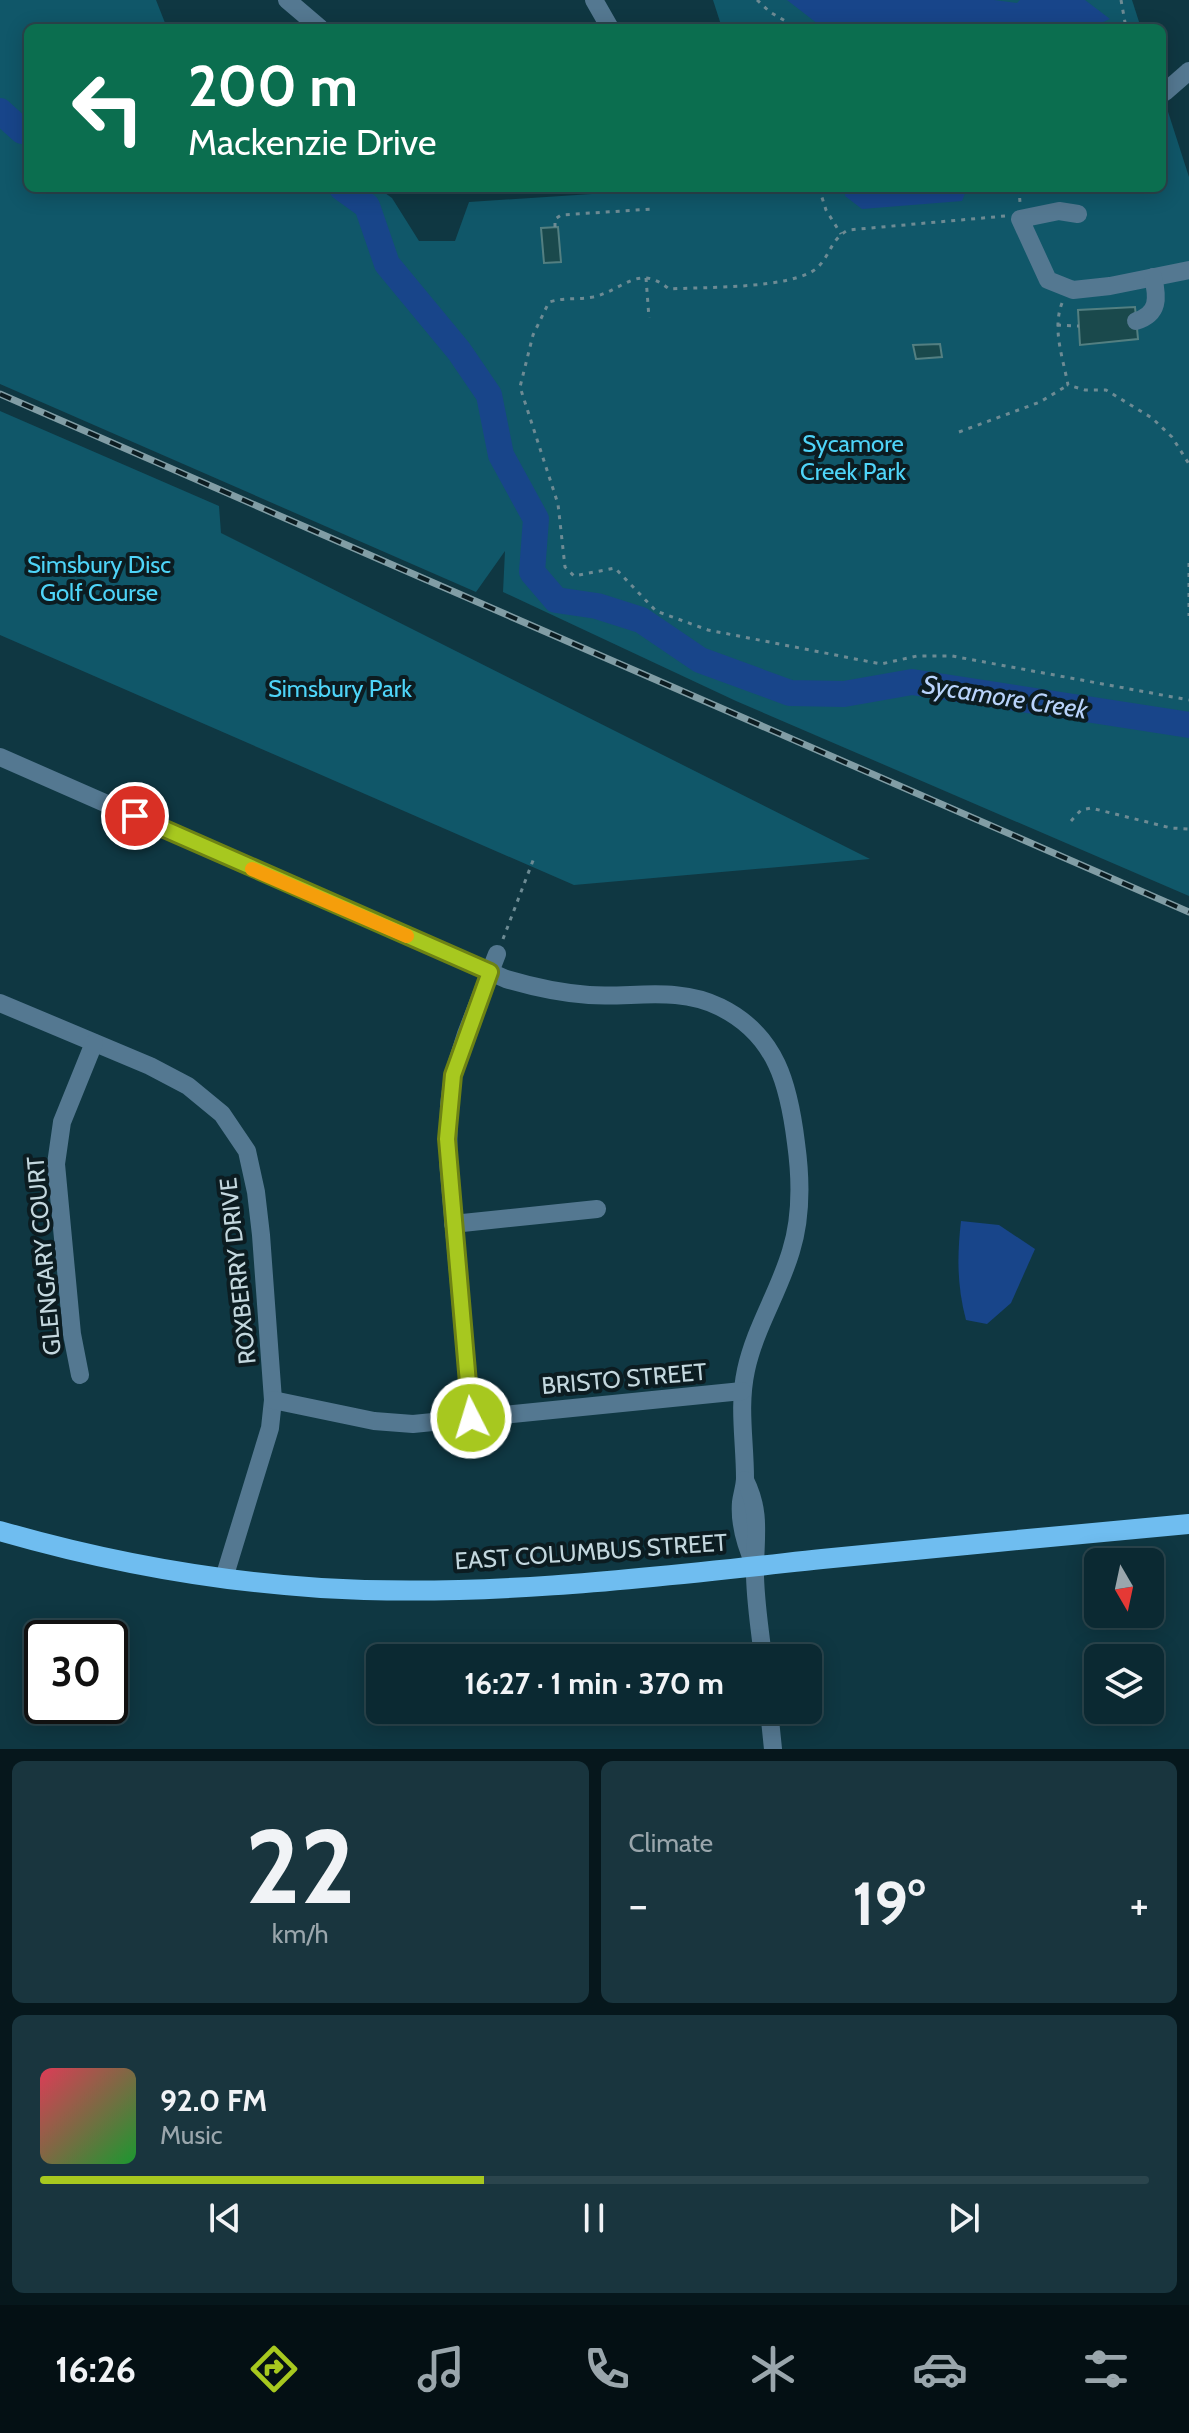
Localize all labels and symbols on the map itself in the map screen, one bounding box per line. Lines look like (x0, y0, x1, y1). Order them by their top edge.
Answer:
park label: Sycamore Creek Park (800, 429, 906, 486)
park label: Simsbury Disc Golf Course (27, 550, 171, 607)
water label: Sycamore Creek (920, 668, 1091, 726)
park label: Simsbury Park (268, 674, 412, 703)
pin (101, 782, 169, 850)
street label: GLENGARY COURT (20, 1155, 67, 1357)
street label: ROXBERRY DRIVE (213, 1176, 262, 1366)
street label: BRISTO STREET (540, 1357, 708, 1400)
position arrow (429, 1376, 513, 1460)
street label: EAST COLUMBUS STREET (454, 1527, 728, 1575)
north arrow (1084, 1548, 1164, 1628)
speed limit sign: 30 (24, 1620, 128, 1724)

